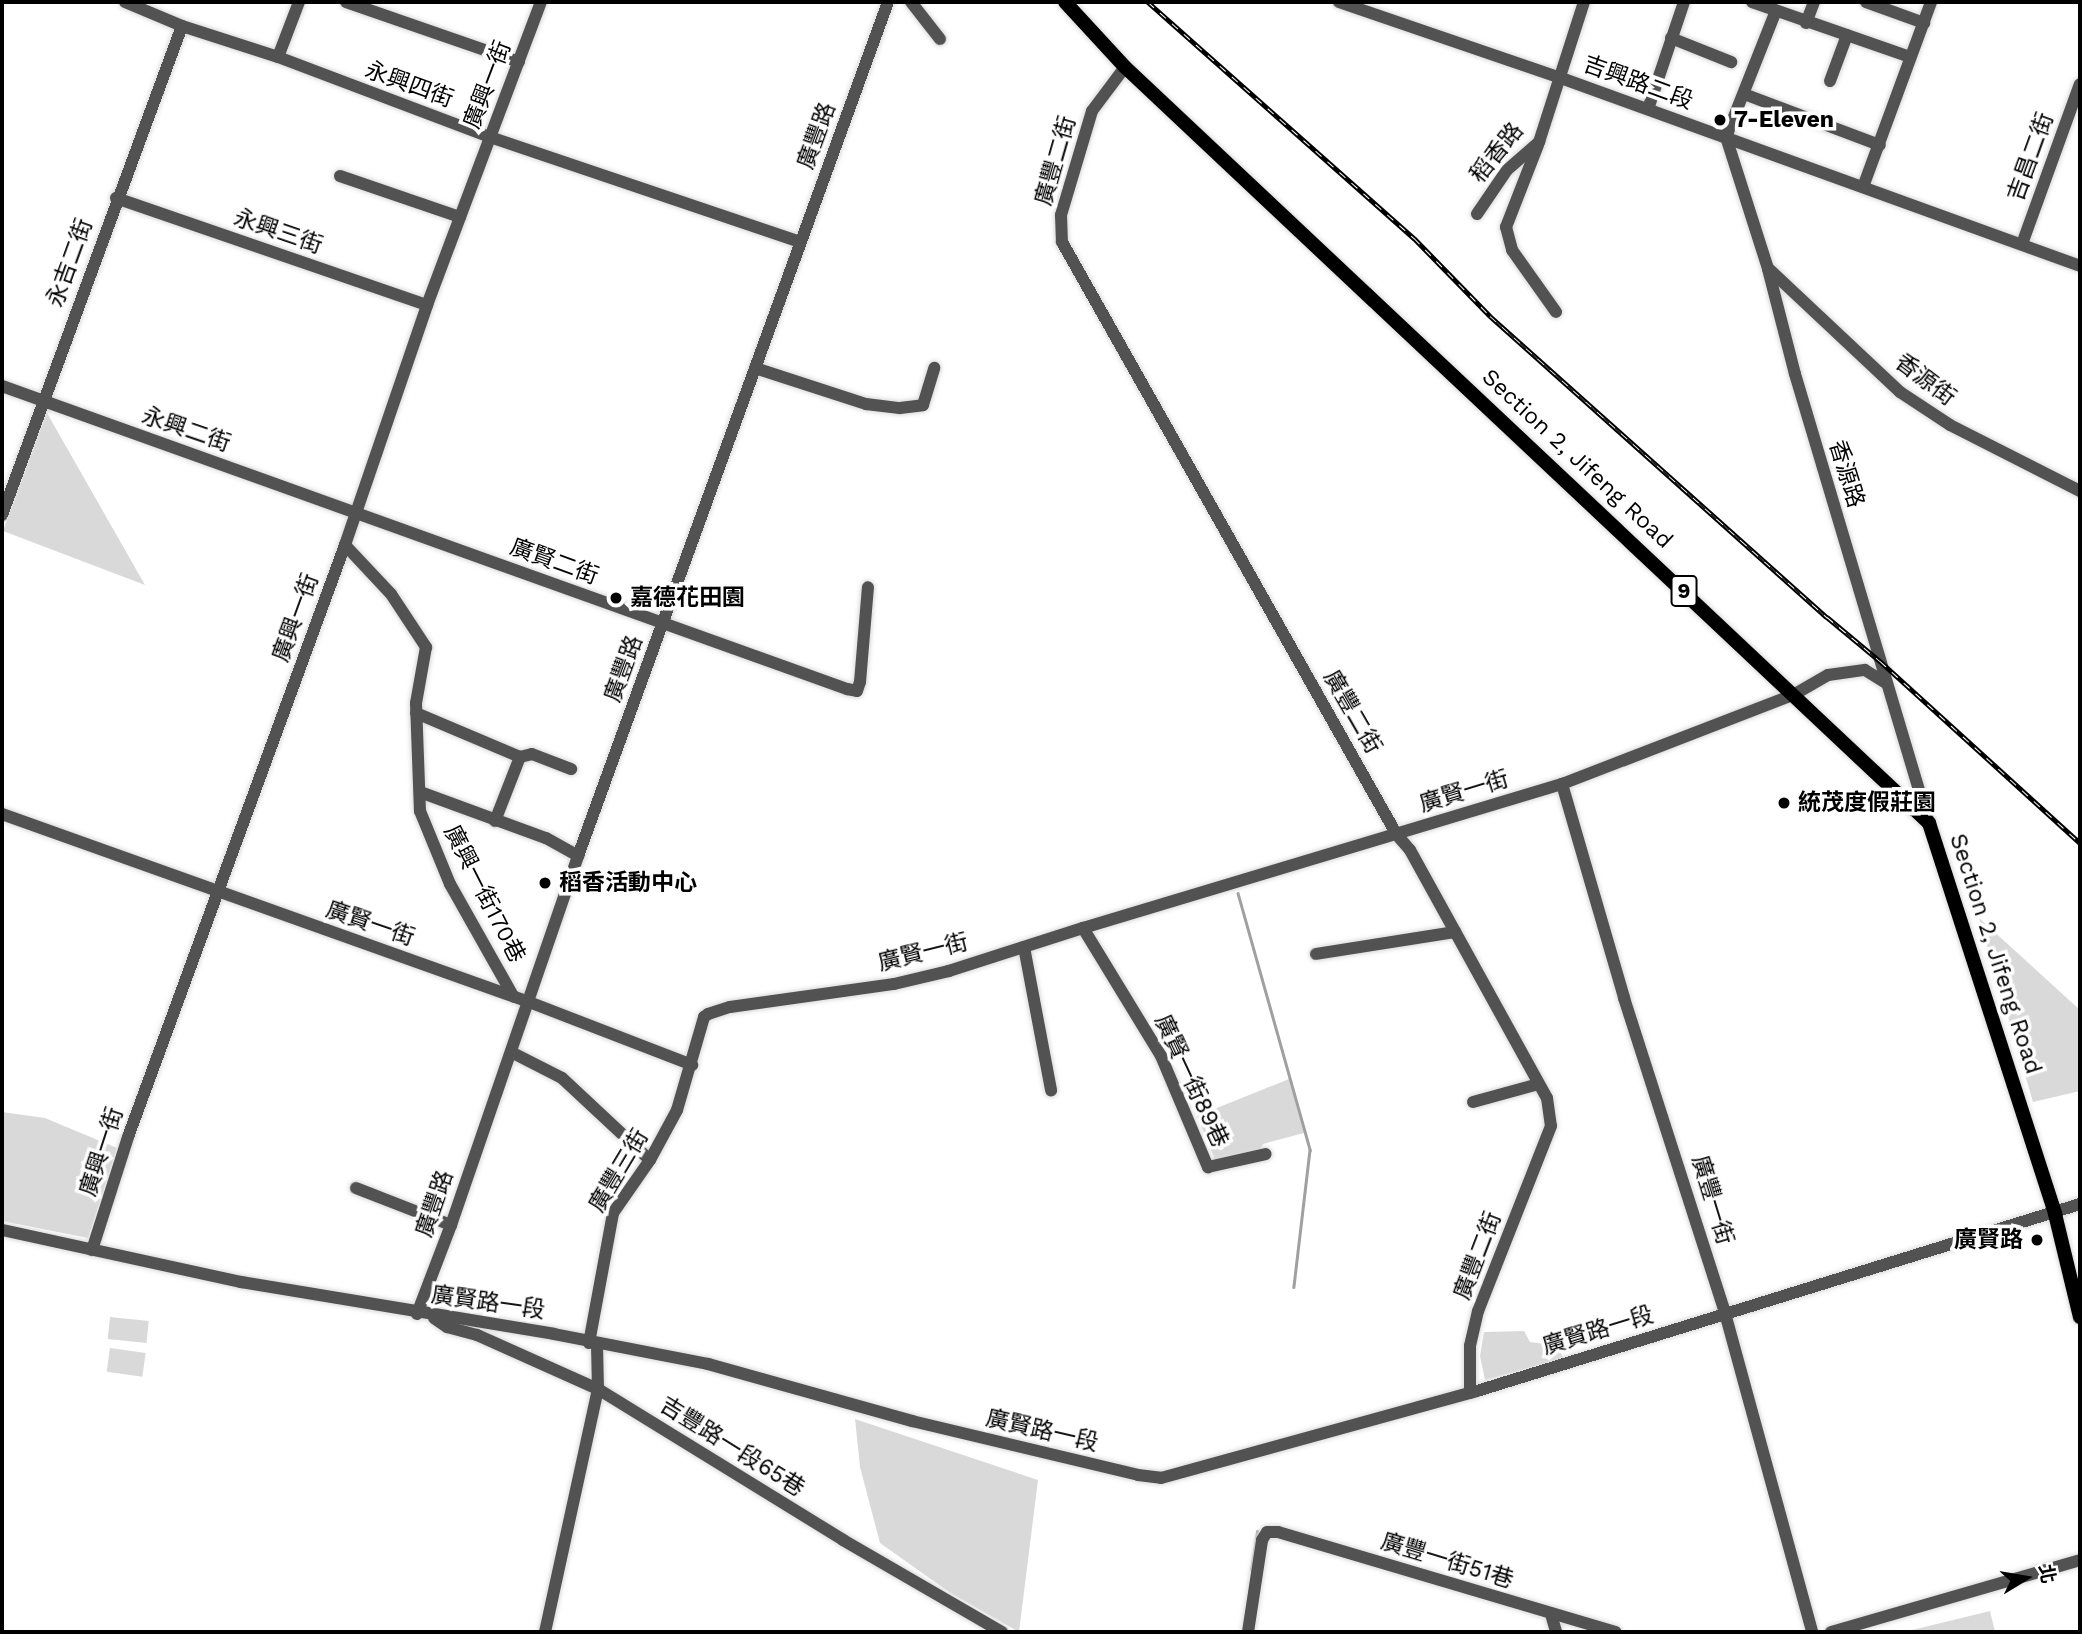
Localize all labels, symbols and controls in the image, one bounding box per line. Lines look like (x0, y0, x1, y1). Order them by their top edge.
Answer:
street label: 廣興一街 (459, 37, 517, 133)
street label: 吉興路二段 (1579, 50, 1697, 116)
street label: 永興四街 (361, 56, 457, 114)
street label: 廣豐路 (792, 99, 842, 173)
place label: 7-Eleven (1734, 106, 1834, 134)
street label: 吉昌二街 (2002, 109, 2060, 205)
marker: 7-Eleven (1712, 112, 1728, 128)
street label: 廣豐二街 (1030, 113, 1082, 209)
street label: 稻香路 (1465, 118, 1529, 188)
street label: 永興三街 (230, 204, 326, 260)
street label: 永吉二街 (41, 215, 99, 311)
street label: 香源街 (1889, 348, 1961, 412)
street label: Section 2, Jifeng Road (1476, 363, 1678, 555)
street label: 永興二街 (138, 402, 234, 458)
street label: 香源路 (1823, 437, 1869, 511)
street label: 廣賢二街 (506, 533, 602, 591)
street label: 廣興一街 (267, 570, 325, 666)
road number: 9 (1670, 574, 1698, 608)
place label: 嘉德花田園 (630, 584, 745, 612)
marker: 嘉德花田園 (608, 590, 624, 606)
street label: 廣豐路 (599, 632, 649, 706)
street label: 廣豐二街 (1317, 665, 1387, 759)
street label: 廣賢一街 (1416, 765, 1512, 819)
place label: 統茂度假莊園 (1798, 789, 1936, 817)
marker: 統茂度假莊園 (1776, 795, 1792, 811)
street label: 廣興一街170巷 (437, 821, 531, 967)
street label: Section 2, Jifeng Road (1943, 830, 2047, 1078)
place label: 稻香活動中心 (559, 869, 697, 897)
marker: 稻香活動中心 (537, 875, 553, 891)
street label: 廣賢一街 (322, 896, 418, 952)
street label: 廣賢一街 (875, 928, 971, 978)
street label: 廣賢一街89巷 (1148, 1010, 1234, 1152)
street label: 廣興一街 (75, 1104, 129, 1200)
street label: 廣豐三街 (583, 1124, 655, 1218)
street label: 廣豐一街 (1685, 1152, 1739, 1248)
street label: 廣豐路 (411, 1167, 459, 1241)
street label: 廣豐二街 (1449, 1208, 1507, 1304)
place label: 廣賢路 (1954, 1226, 2023, 1254)
marker: 廣賢路 (2029, 1232, 2045, 1248)
street label: 廣賢路一段 (429, 1281, 547, 1325)
street label: 廣賢路一段 (1539, 1301, 1657, 1361)
street label: 吉豐路一段65巷 (655, 1391, 809, 1503)
street label: 廣賢路一段 (983, 1405, 1101, 1457)
street label: 廣豐一街51巷 (1377, 1528, 1517, 1594)
north arrow (1991, 1543, 2061, 1613)
text: 北 (2034, 1562, 2060, 1585)

